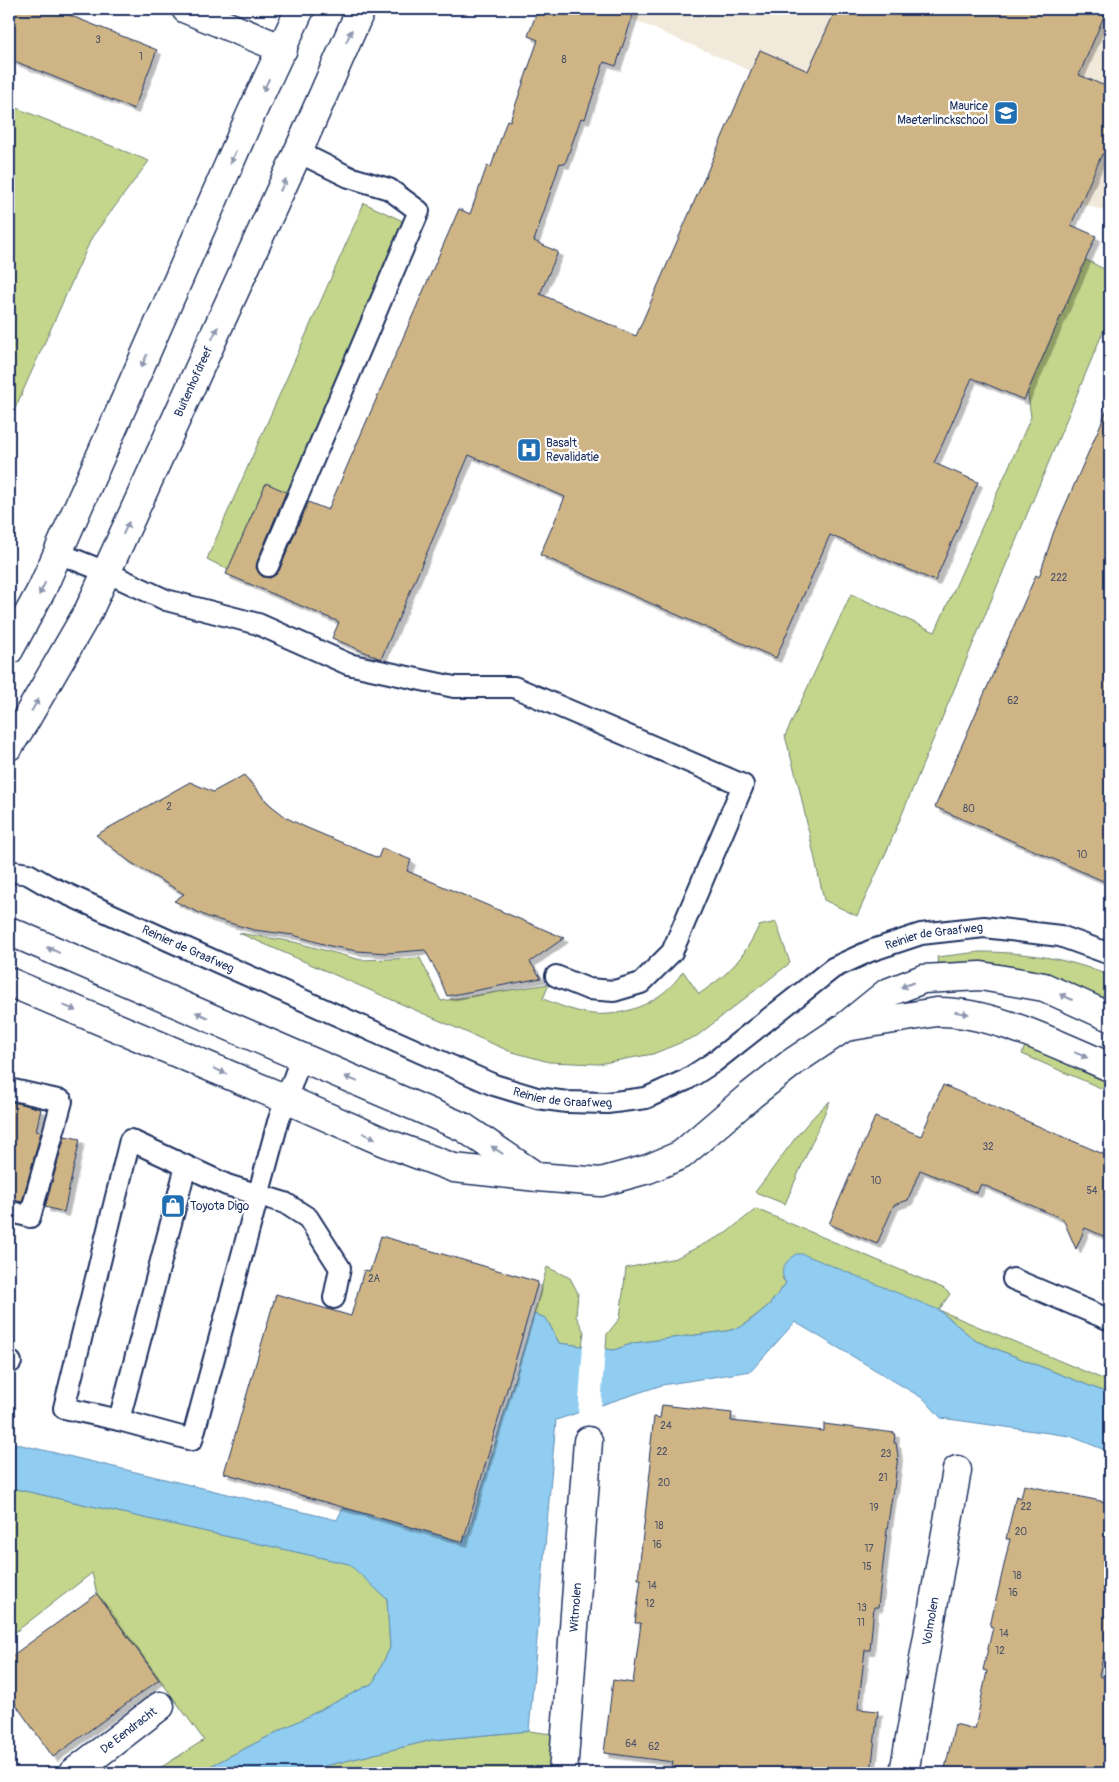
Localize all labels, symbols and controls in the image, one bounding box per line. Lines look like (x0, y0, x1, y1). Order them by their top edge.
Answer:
one-way arrow (345, 29, 353, 43)
house number: 3 (95, 34, 101, 46)
house number: 1 (139, 51, 143, 63)
house number: 8 (561, 54, 567, 66)
one-way arrow (261, 78, 269, 92)
place label: Maurice Maeterlinckschool (897, 99, 988, 128)
school or university icon: Maurice Maeterlinckschool (993, 100, 1019, 126)
one-way arrow (228, 150, 236, 164)
one-way arrow (279, 178, 287, 192)
one-way arrow (212, 326, 220, 340)
street label: Buitenhofdreef (171, 344, 216, 419)
one-way arrow (139, 354, 147, 368)
place label: Basalt Revalidatie (546, 436, 599, 465)
hospital icon: Basalt Revalidatie (516, 437, 542, 463)
one-way arrow (122, 521, 130, 535)
house number: 222 (1051, 572, 1068, 584)
one-way arrow (37, 582, 45, 596)
house number: 62 (1007, 695, 1019, 707)
one-way arrow (30, 698, 39, 711)
house number: 2 (166, 801, 172, 813)
house number: 80 (963, 803, 975, 815)
house number: 10 (1077, 849, 1088, 861)
street label: Reinier de Graafweg (883, 920, 984, 953)
street label: Reinier de Graafweg (139, 922, 237, 976)
one-way arrow (46, 945, 60, 953)
one-way arrow (900, 982, 915, 989)
one-way arrow (1059, 992, 1073, 1000)
one-way arrow (63, 1004, 78, 1012)
one-way arrow (955, 1009, 971, 1017)
one-way arrow (195, 1010, 209, 1018)
one-way arrow (1074, 1051, 1088, 1059)
one-way arrow (213, 1067, 228, 1075)
one-way arrow (344, 1075, 358, 1083)
street label: Reinier de Graafweg (511, 1084, 613, 1111)
one-way arrow (362, 1132, 376, 1140)
house number: 32 (982, 1141, 994, 1153)
one-way arrow (490, 1145, 504, 1155)
house number: 10 (871, 1175, 882, 1187)
house number: 54 (1086, 1185, 1098, 1197)
shop icon: Toyota Digo (160, 1193, 186, 1219)
place label: Toyota Digo (190, 1199, 250, 1214)
house number: 2A (368, 1273, 381, 1285)
house number: 24 (660, 1420, 672, 1432)
house number: 22 (656, 1446, 668, 1458)
house number: 23 (881, 1448, 892, 1460)
house number: 21 (878, 1472, 888, 1484)
house number: 20 (658, 1477, 670, 1489)
house number: 22 (1020, 1501, 1032, 1513)
house number: 19 (869, 1502, 879, 1514)
house number: 18 (655, 1520, 663, 1532)
house number: 20 (1015, 1526, 1027, 1538)
house number: 16 (652, 1539, 662, 1551)
house number: 17 (864, 1543, 874, 1555)
house number: 15 (862, 1561, 872, 1573)
house number: 18 (1013, 1570, 1021, 1582)
house number: 14 (647, 1580, 657, 1592)
street label: Witmolen (566, 1582, 585, 1633)
house number: 16 (1008, 1587, 1018, 1599)
street label: Volmolen (919, 1596, 942, 1647)
house number: 12 (645, 1598, 655, 1610)
house number: 13 (857, 1602, 867, 1614)
house number: 11 (857, 1617, 865, 1629)
house number: 14 (999, 1628, 1009, 1640)
house number: 12 (995, 1645, 1005, 1657)
street label: De Eendracht (97, 1704, 160, 1757)
house number: 64 (625, 1738, 637, 1750)
house number: 62 (648, 1741, 660, 1753)

